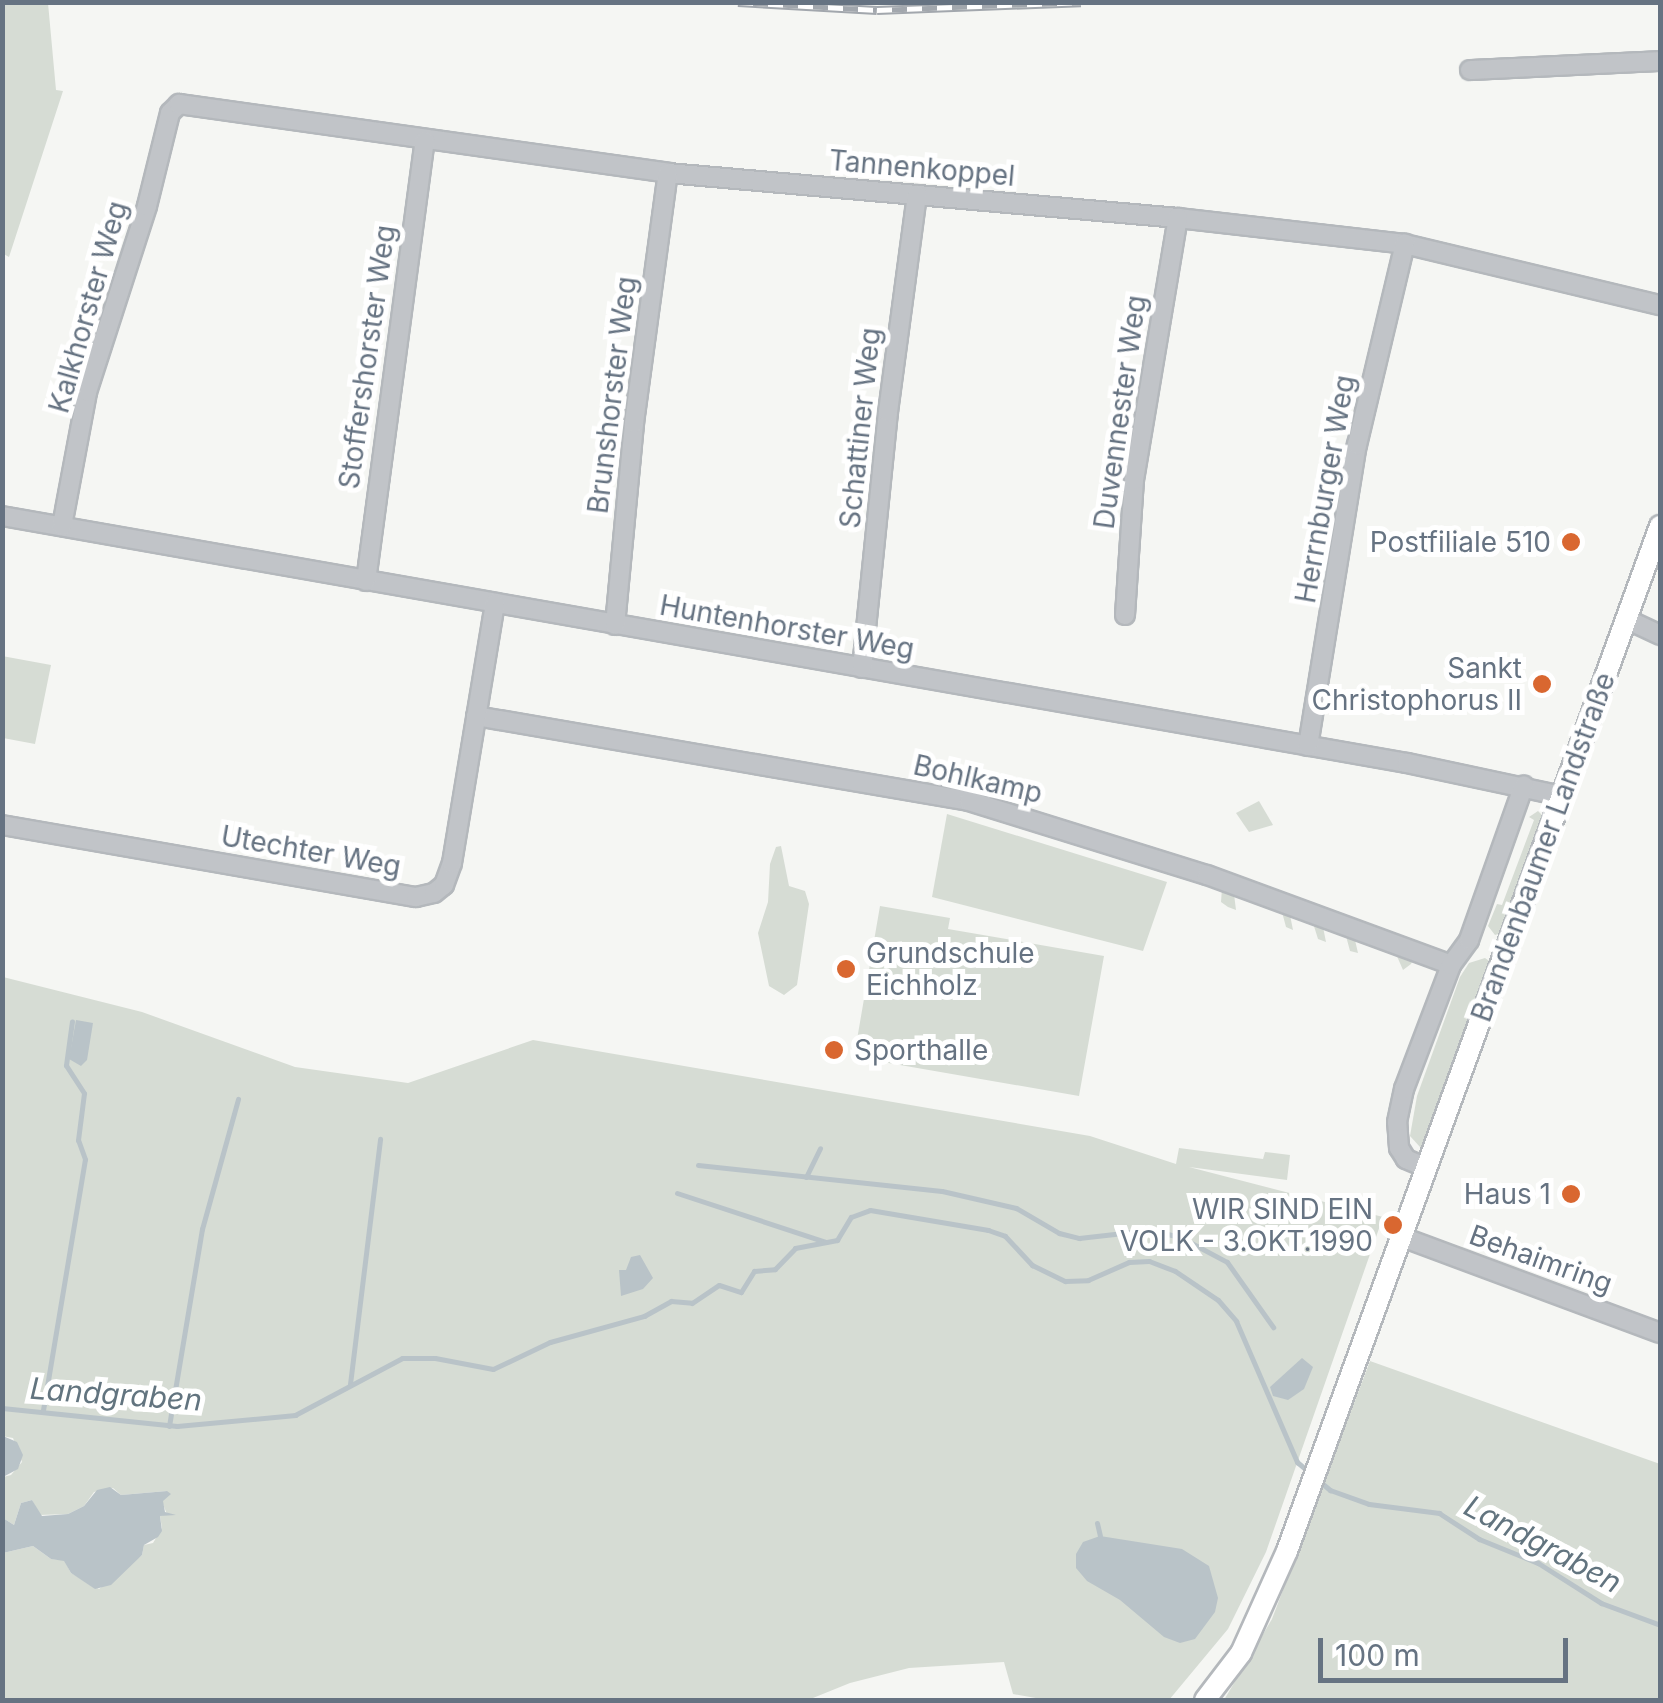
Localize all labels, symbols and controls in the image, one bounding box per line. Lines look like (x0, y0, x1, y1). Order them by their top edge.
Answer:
street label: Tannenkoppel (828, 143, 1016, 193)
street label: Kalkhorster Weg (42, 197, 134, 417)
street label: Stoffershorster Weg (332, 223, 402, 491)
street label: Brunshorster Weg (581, 274, 643, 516)
street label: Duvennester Weg (1087, 293, 1153, 531)
street label: Schattiner Weg (833, 326, 887, 530)
street label: Herrnburger Weg (1288, 372, 1362, 606)
place label: Postfiliale 510 (1370, 525, 1551, 559)
marker: Postfiliale 510 (1560, 531, 1582, 553)
street label: Huntenhorster Weg (657, 588, 917, 666)
place label: Sankt Christophorus II (1311, 651, 1522, 717)
street label: Brandenbaumer Landstraße (1464, 668, 1622, 1026)
marker: Sankt Christophorus II (1531, 673, 1553, 695)
street label: Bohlkamp (910, 748, 1046, 810)
street label: Utechter Weg (219, 819, 403, 883)
place label: Grundschule Eichholz (866, 936, 1035, 1002)
marker: Grundschule Eichholz (835, 958, 857, 980)
place label: Sporthalle (854, 1033, 988, 1067)
marker: Sporthalle (823, 1039, 845, 1061)
place label: Haus 1 (1464, 1177, 1551, 1211)
marker: Haus 1 (1560, 1183, 1582, 1205)
place label: WIR SIND EIN VOLK - 3.OKT.1990 (1120, 1192, 1373, 1258)
marker: WIR SIND EIN VOLK - 3.OKT.1990 (1382, 1214, 1404, 1236)
street label: Behaimring (1465, 1218, 1617, 1300)
water label: Landgraben (29, 1370, 203, 1418)
water label: Landgraben (1458, 1488, 1628, 1600)
scale bar (1323, 1618, 1573, 1680)
text: 100 m (1335, 1637, 1420, 1673)

